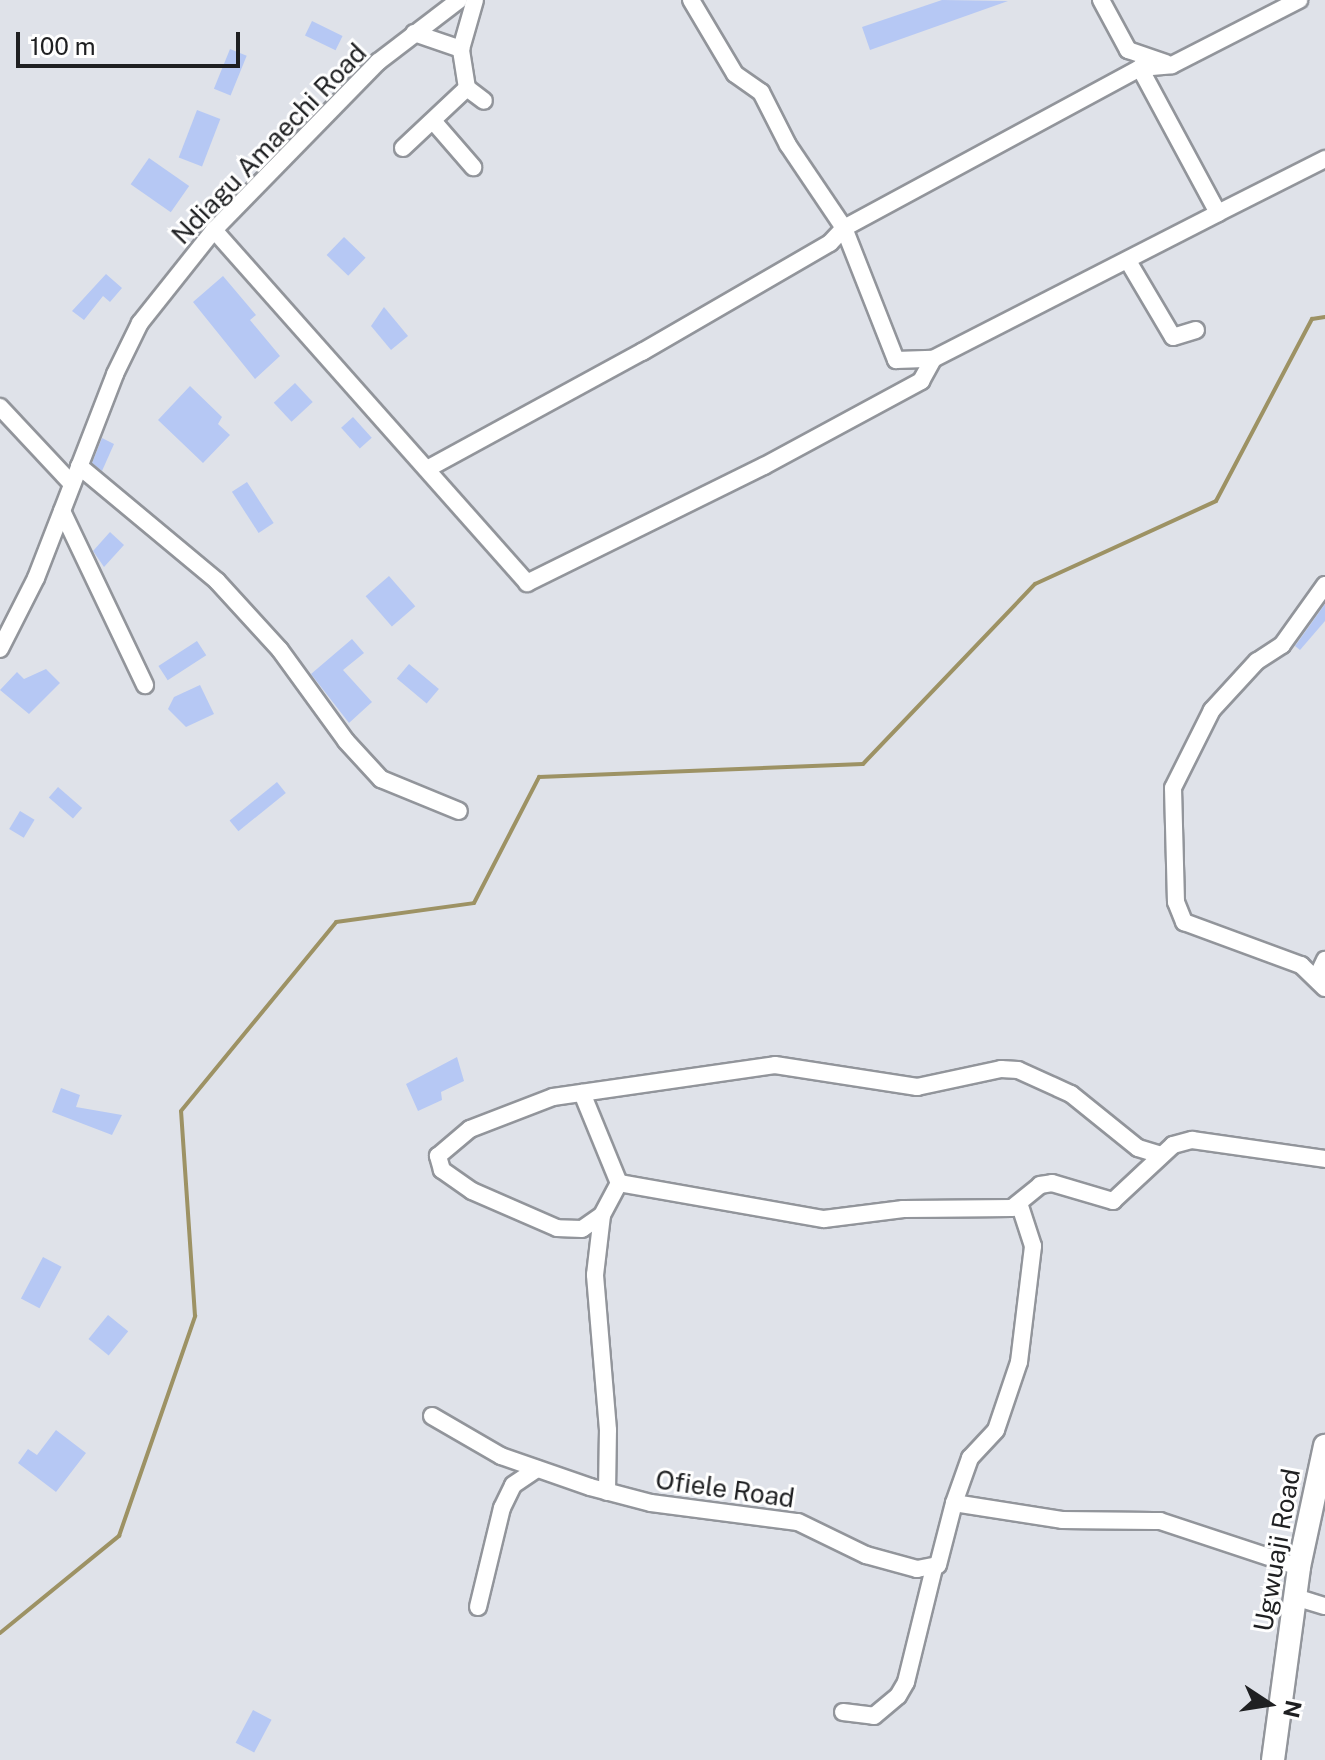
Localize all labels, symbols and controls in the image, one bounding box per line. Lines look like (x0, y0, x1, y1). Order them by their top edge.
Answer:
scale bar (20, 16, 244, 66)
text: 100 m (30, 32, 96, 60)
street label: Ndiagu Amaechi Road (165, 37, 373, 251)
street label: Ofiele Road (653, 1464, 797, 1514)
street label: Ugwuaji Road (1247, 1466, 1307, 1634)
north arrow (1229, 1664, 1309, 1744)
text: N (1278, 1698, 1307, 1720)

